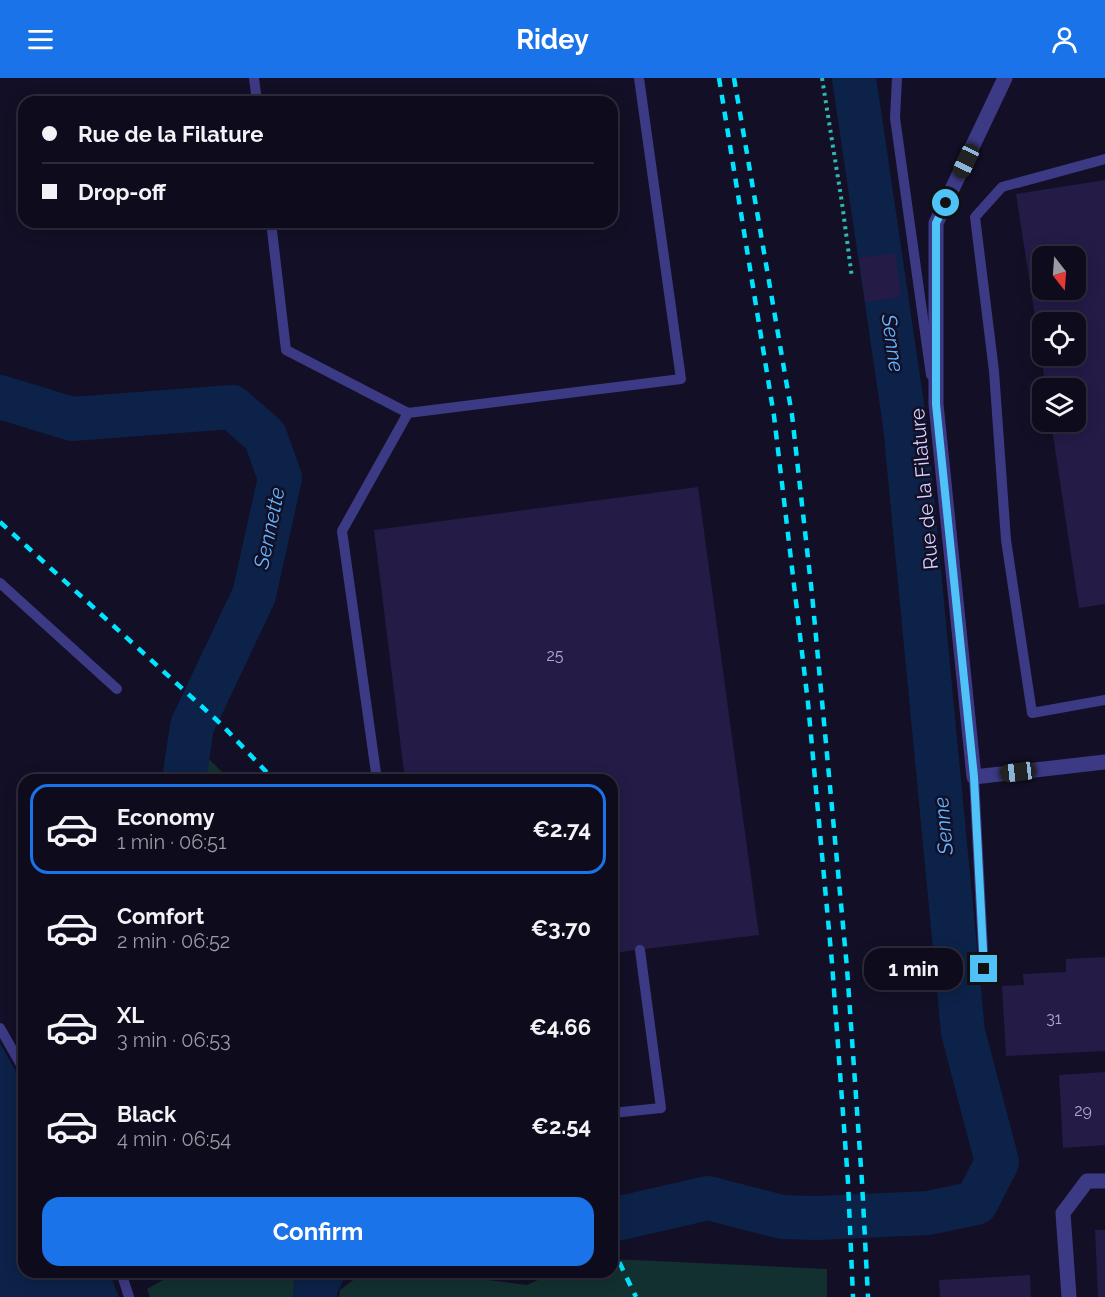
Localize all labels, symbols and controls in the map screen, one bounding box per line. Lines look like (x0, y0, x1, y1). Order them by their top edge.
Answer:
icon: menu (24, 23, 57, 56)
icon: person (1048, 23, 1081, 56)
text: Ridey (516, 24, 589, 55)
text: Rue de la Filature (78, 121, 263, 147)
car (950, 141, 982, 181)
text: Drop-off (78, 179, 166, 205)
route start (932, 189, 959, 216)
north arrow (1032, 246, 1086, 300)
map controls (1032, 246, 1086, 432)
water label: Senne (876, 311, 909, 374)
button: locate (1032, 312, 1086, 366)
button: layers (1032, 378, 1086, 432)
street label: Rue de la Filature (905, 407, 943, 571)
water label: Sennette (248, 485, 290, 572)
house number: 25 (546, 646, 564, 665)
car (999, 761, 1037, 783)
water label: Senne (928, 796, 958, 857)
icon: car (45, 802, 99, 856)
text: Economy (117, 804, 215, 830)
text: €2.74 (532, 816, 591, 842)
text: 1 min · 06:51 (117, 830, 227, 854)
icon: car (45, 901, 99, 955)
text: Comfort (117, 903, 204, 929)
text: €3.70 (531, 915, 591, 941)
text: 2 min · 06:52 (117, 929, 230, 953)
callout: 1 min (864, 948, 963, 990)
route end (970, 955, 997, 982)
text: 1 min (888, 957, 939, 981)
icon: car (45, 1000, 99, 1054)
text: XL (117, 1002, 144, 1028)
house number: 31 (1046, 1009, 1062, 1028)
text: €4.66 (529, 1014, 591, 1040)
text: 3 min · 06:53 (117, 1028, 231, 1052)
icon: car (45, 1099, 99, 1153)
text: Black (117, 1101, 176, 1127)
house number: 29 (1074, 1101, 1092, 1120)
text: €2.54 (531, 1113, 591, 1139)
text: 4 min · 06:54 (117, 1127, 231, 1151)
button: Confirm (42, 1197, 594, 1266)

